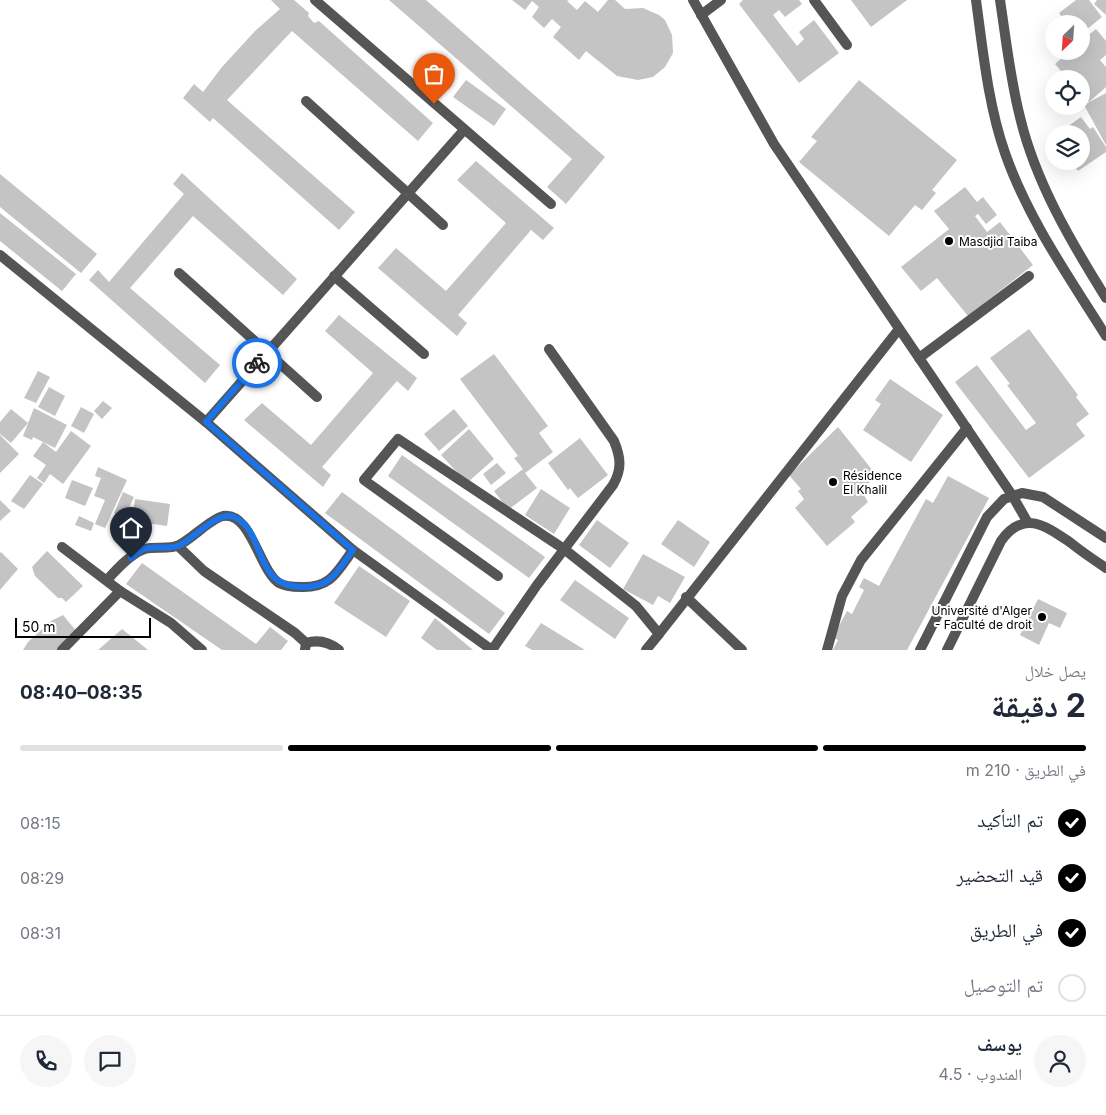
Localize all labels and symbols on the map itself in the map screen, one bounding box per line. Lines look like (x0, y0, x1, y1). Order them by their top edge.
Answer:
north arrow (1045, 15, 1090, 60)
pin (413, 53, 455, 104)
place label: Masdjid Taiba (959, 234, 1038, 249)
marker: Masdjid Taiba (943, 235, 955, 247)
courier (232, 338, 282, 388)
place label: Résidence El Khalil (843, 468, 902, 497)
marker: Résidence El Khalil (827, 476, 839, 488)
pin (110, 507, 152, 558)
place label: Université d'Alger - Faculté de droit (932, 603, 1032, 632)
marker: Université d'Alger - Faculté de droit (1036, 611, 1048, 623)
scale bar (15, 615, 151, 638)

